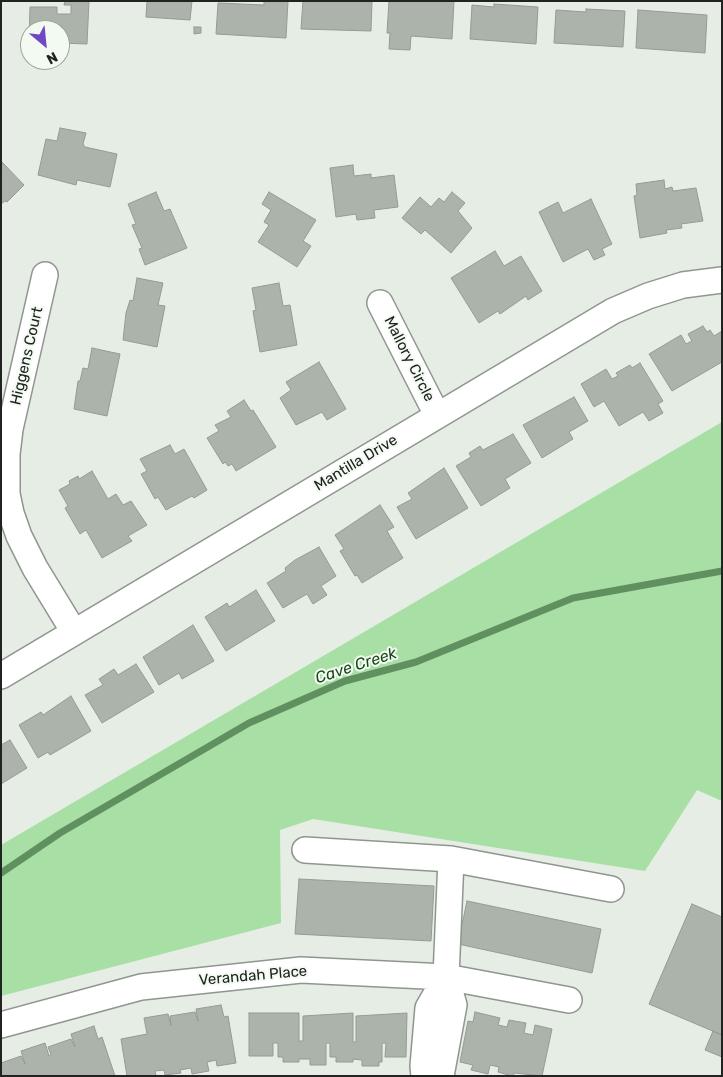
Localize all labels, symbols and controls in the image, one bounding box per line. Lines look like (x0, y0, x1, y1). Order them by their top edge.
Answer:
north arrow (20, 20, 70, 70)
text: N (43, 48, 60, 68)
street label: Higgens Court (7, 305, 47, 407)
street label: Mallory Circle (380, 313, 438, 405)
street label: Mantilla Drive (311, 431, 401, 495)
water label: Cave Creek (313, 644, 399, 688)
street label: Verandah Place (198, 962, 308, 990)

